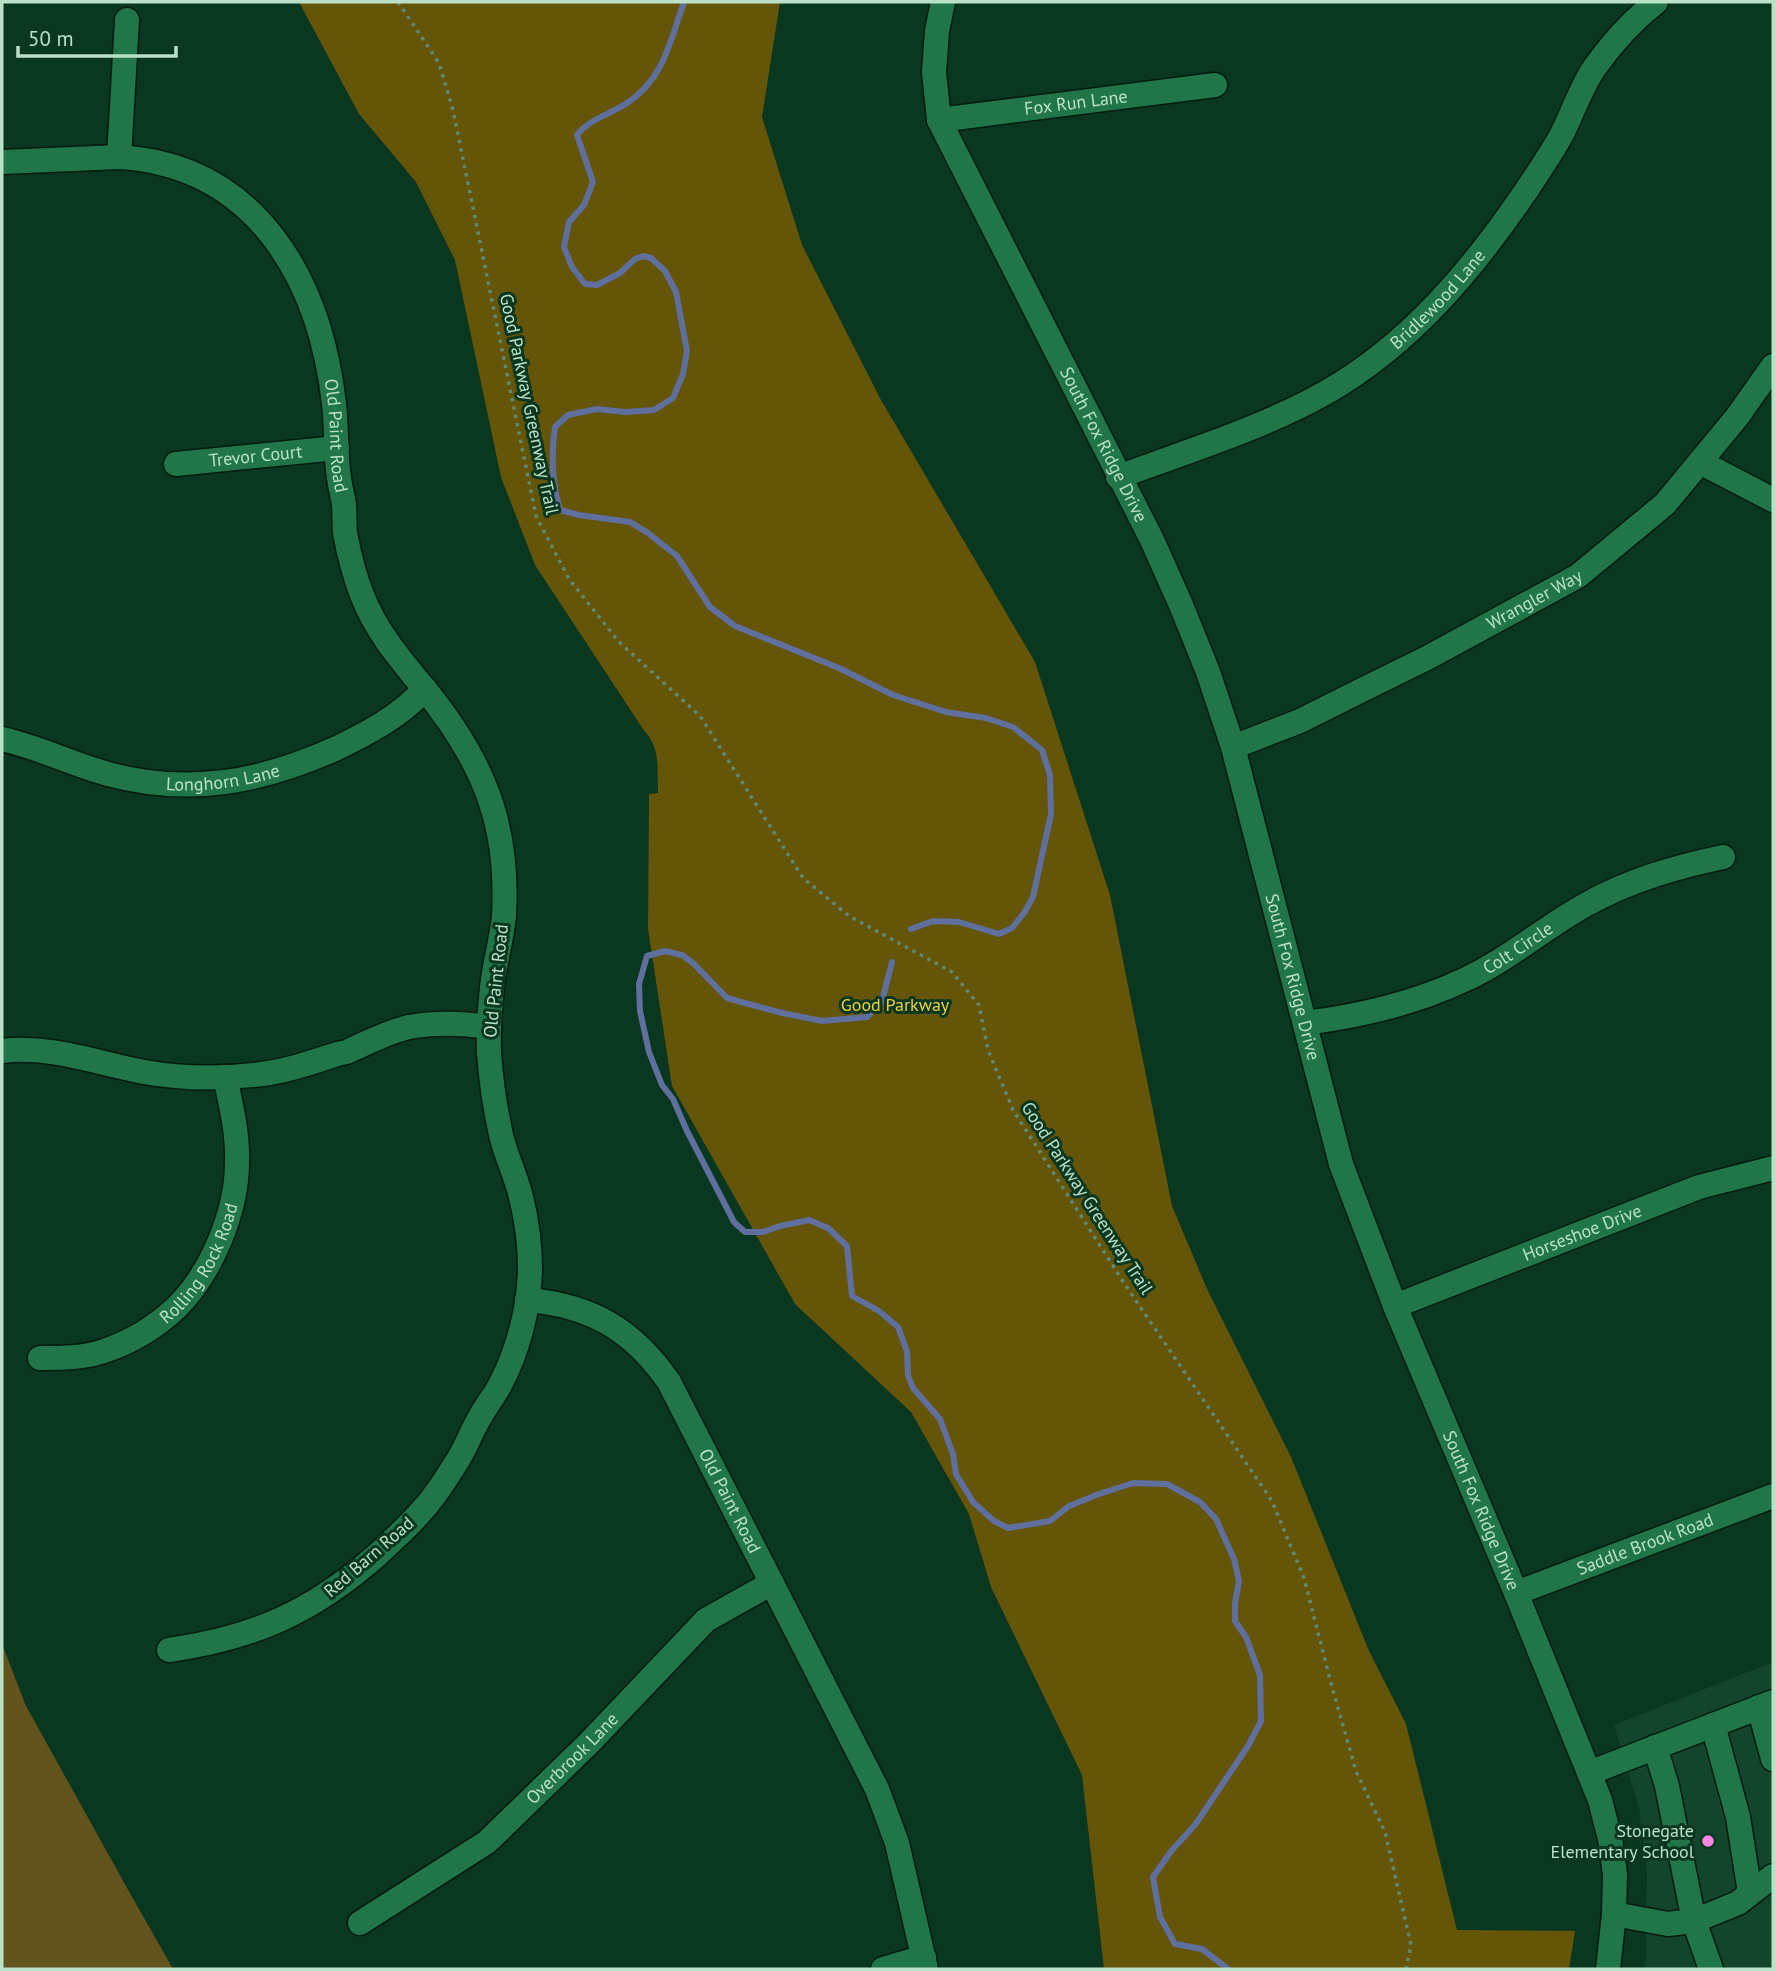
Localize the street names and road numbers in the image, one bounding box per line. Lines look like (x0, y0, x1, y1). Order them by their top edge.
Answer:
street label: Fox Run Lane (1023, 84, 1129, 120)
street label: Bridlewood Lane (1385, 245, 1490, 354)
street label: Good Parkway Greenway Trail (495, 291, 564, 517)
street label: South Fox Ridge Drive (1055, 363, 1153, 526)
street label: Old Paint Road (320, 377, 353, 495)
street label: Trevor Court (208, 440, 303, 472)
street label: Wrangler Way (1483, 564, 1587, 634)
street label: Longhorn Lane (165, 759, 282, 796)
street label: South Fox Ridge Drive (1260, 891, 1326, 1063)
street label: Colt Circle (1478, 916, 1557, 979)
street label: Old Paint Road (478, 923, 513, 1039)
street label: Good Parkway Greenway Trail (1016, 1097, 1159, 1299)
street label: Horseshoe Drive (1519, 1199, 1645, 1266)
street label: Rolling Rock Road (155, 1201, 243, 1328)
street label: South Fox Ridge Drive (1438, 1427, 1526, 1594)
street label: Old Paint Road (694, 1445, 766, 1557)
street label: Saddle Brook Road (1573, 1508, 1716, 1580)
street label: Red Barn Road (319, 1511, 418, 1602)
street label: Overbrook Lane (521, 1707, 623, 1809)

